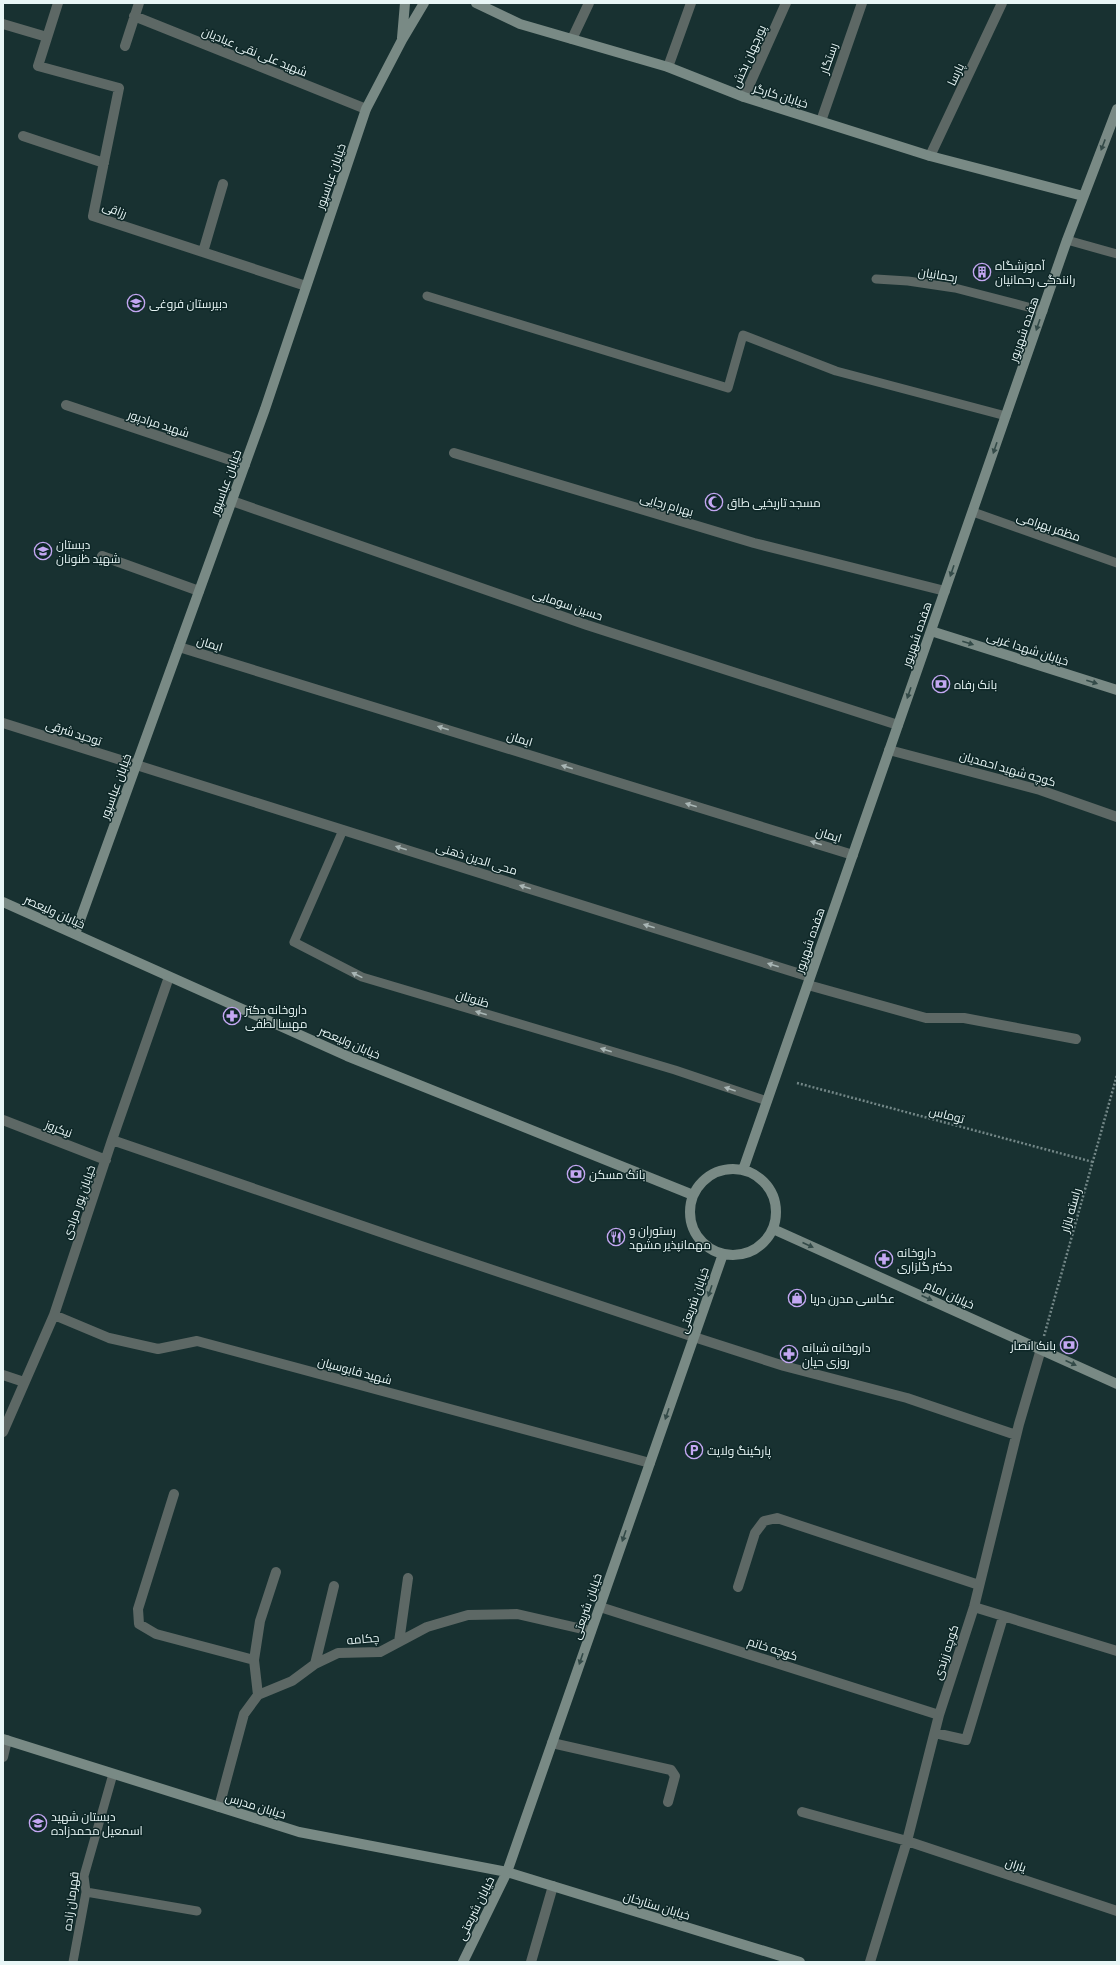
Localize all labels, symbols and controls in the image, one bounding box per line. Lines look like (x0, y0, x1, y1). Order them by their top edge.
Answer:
street label: پورجهان بخش (728, 22, 771, 91)
street label: شهید علی نقی عبادیان (200, 23, 310, 80)
street label: رستگار (816, 41, 841, 77)
street label: پارسا (944, 60, 969, 89)
street label: خیابان کارگر (751, 80, 810, 111)
one-way arrow (1099, 140, 1105, 152)
street label: خیابان عباسپور (312, 141, 350, 212)
street label: رزاقی (100, 198, 129, 221)
place label: آموزشگاه رانندگی رحمانیان (995, 258, 1075, 287)
building icon: آموزشگاه رانندگی رحمانیان (972, 262, 992, 282)
street label: رحمانیان (917, 264, 959, 285)
school or university icon: دبیرستان فروغی (126, 293, 146, 313)
street label: هفده شهریور (1005, 295, 1042, 365)
place label: دبیرستان فروغی (149, 296, 228, 311)
one-way arrow (1034, 320, 1040, 332)
street label: شهید مرادپور (125, 406, 192, 442)
one-way arrow (992, 442, 998, 454)
street label: خیابان عباسپور (206, 447, 245, 518)
street label: بهرام رجایی (638, 490, 695, 520)
mosque icon: مسجد تاریخیی طاق (704, 492, 724, 512)
place label: مسجد تاریخیی طاق (727, 495, 821, 510)
street label: مظفر بهرامی (1015, 509, 1083, 544)
place label: دبستان شهید ظنونان (56, 537, 120, 566)
school or university icon: دبستان شهید ظنونان (33, 541, 53, 561)
one-way arrow (949, 565, 955, 577)
street label: حسین سومایی (531, 585, 605, 623)
street label: هفده شهریور (898, 600, 935, 670)
street label: خیابان شهدا غربی (985, 628, 1071, 669)
street label: ایمان (195, 632, 225, 654)
one-way arrow (962, 640, 974, 646)
bank icon: بانک رفاه (931, 674, 951, 694)
place label: بانک رفاه (954, 677, 997, 692)
one-way arrow (1086, 680, 1098, 686)
one-way arrow (906, 688, 912, 700)
street label: توحید شرقی (44, 716, 104, 749)
one-way arrow (437, 725, 449, 731)
street label: ایمان (505, 727, 535, 749)
street label: کوچه شهید احمدیان (957, 748, 1058, 791)
street label: خیابان عباسپور (96, 751, 135, 822)
one-way arrow (561, 763, 573, 769)
one-way arrow (685, 802, 697, 808)
street label: ایمان (814, 823, 844, 845)
street label: محی الدین ذهنی (434, 839, 519, 878)
one-way arrow (809, 840, 821, 846)
one-way arrow (395, 845, 407, 851)
one-way arrow (519, 884, 531, 890)
street label: خیابان ولیعصر (21, 891, 88, 932)
street label: هفده شهریور (791, 906, 828, 976)
one-way arrow (643, 923, 655, 929)
one-way arrow (767, 962, 779, 968)
one-way arrow (351, 971, 363, 978)
street label: ظنونان (454, 986, 491, 1011)
place label: داروخانه دکتر مهسا لطفی (244, 1002, 307, 1031)
pharmacy icon: داروخانه دکتر مهسا لطفی (222, 1006, 242, 1026)
one-way arrow (475, 1010, 487, 1016)
street label: خیابان ولیعصر (316, 1022, 383, 1062)
one-way arrow (600, 1047, 612, 1053)
one-way arrow (723, 1085, 735, 1091)
street label: توماس (928, 1103, 967, 1127)
street label: نیکروز (42, 1116, 75, 1140)
street label: خیابان پور مرادی (59, 1163, 100, 1242)
bank icon: بانک مسکن (566, 1164, 586, 1184)
place label: بانک مسکن (589, 1167, 645, 1182)
street label: راسته بازار (1057, 1186, 1084, 1235)
place label: رستوران و مهمانپذیر مشهد (629, 1223, 711, 1253)
restaurant icon: رستوران و مهمانپذیر مشهد (606, 1227, 626, 1247)
one-way arrow (803, 1242, 814, 1248)
place label: داروخانه دکتر گلزاری (897, 1245, 953, 1274)
pharmacy icon: داروخانه دکتر گلزاری (874, 1249, 894, 1269)
street label: خیابان شریعتی (675, 1265, 712, 1335)
street label: خیابان امام (922, 1277, 977, 1313)
one-way arrow (707, 1285, 713, 1297)
shop icon: عکاسی مدرن دریا (787, 1288, 807, 1308)
place label: عکاسی مدرن دریا (810, 1291, 895, 1306)
one-way arrow (921, 1295, 932, 1301)
bank icon: بانک انصار (1059, 1335, 1079, 1355)
place label: بانک انصار (1009, 1338, 1056, 1353)
place label: داروخانه شبانه روزی حیان (802, 1340, 871, 1369)
pharmacy icon: داروخانه شبانه روزی حیان (779, 1344, 799, 1364)
street label: شهید قابوسیان (316, 1353, 394, 1388)
one-way arrow (1065, 1360, 1077, 1366)
one-way arrow (664, 1408, 670, 1420)
parking icon: پارکینگ ولایت (684, 1440, 704, 1460)
place label: پارکینگ ولایت (707, 1443, 772, 1460)
one-way arrow (621, 1531, 627, 1543)
street label: خیابان شریعتی (568, 1571, 605, 1641)
street label: کوچه زرندی (930, 1623, 963, 1682)
street label: چکامه (346, 1630, 380, 1649)
street label: کوچه خاتم (745, 1633, 800, 1666)
one-way arrow (578, 1653, 584, 1665)
street label: خیابان مدرس (224, 1789, 288, 1822)
place label: دبستان شهید اسمعیل محمدزاده (51, 1809, 143, 1838)
school or university icon: دبستان شهید اسمعیل محمدزاده (28, 1813, 48, 1833)
street label: یاران (1003, 1854, 1029, 1875)
street label: قهرمان زاده (59, 1871, 82, 1932)
street label: خیابان شریعتی (454, 1874, 497, 1943)
street label: خیابان ستارخان (622, 1888, 692, 1923)

